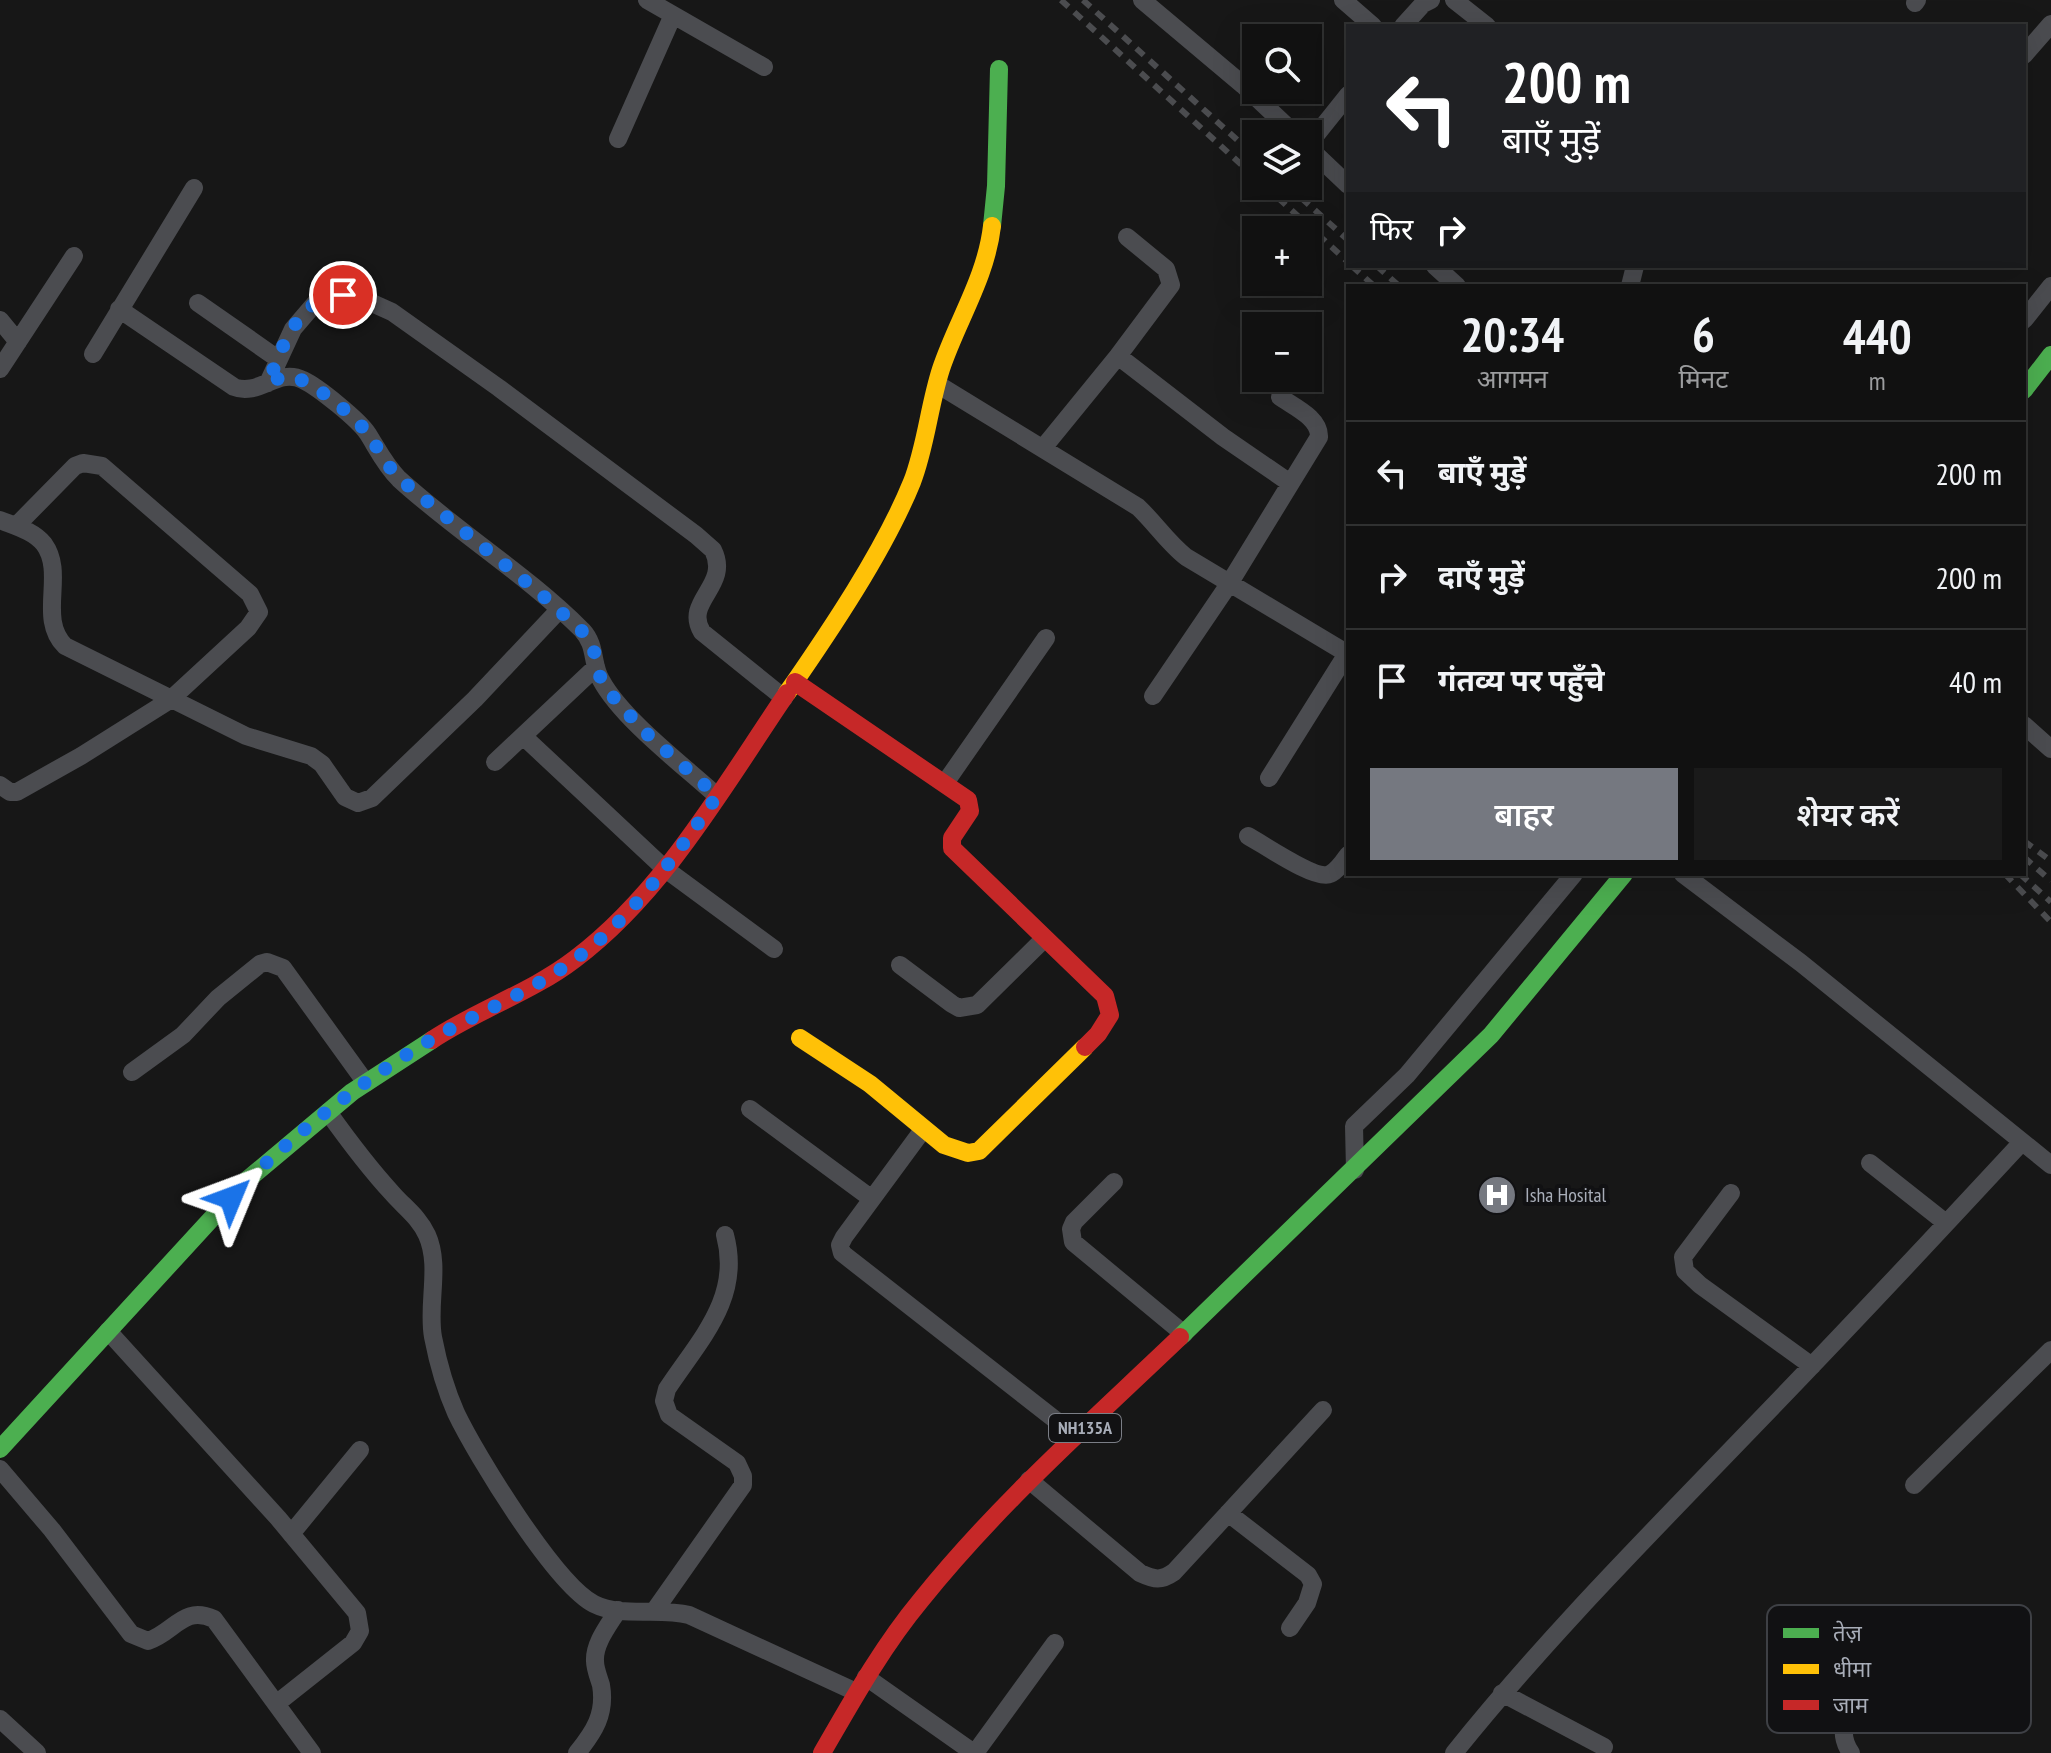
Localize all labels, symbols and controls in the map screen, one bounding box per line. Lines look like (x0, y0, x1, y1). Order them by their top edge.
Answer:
map controls (1242, 24, 1322, 392)
button: search (1242, 24, 1322, 104)
text: 200 m (1502, 46, 1631, 118)
icon: left (1370, 56, 1474, 160)
text: बाएँ मुड़ें (1502, 116, 1600, 163)
button: layers (1242, 120, 1322, 200)
icon: right (1429, 208, 1473, 252)
text: फिर (1370, 209, 1413, 248)
button: + (1242, 216, 1322, 296)
pin (309, 261, 377, 329)
icon: arrive (321, 273, 365, 317)
text: 20:34 (1460, 303, 1564, 365)
text: 6 (1692, 303, 1715, 365)
text: 440 (1843, 305, 1912, 367)
button: − (1242, 312, 1322, 392)
text: आगमन (1477, 362, 1548, 395)
text: मिनट (1679, 362, 1728, 395)
text: m (1869, 364, 1886, 397)
icon: left (1370, 451, 1414, 495)
text: बाएँ मुड़ें (1438, 452, 1526, 491)
text: 200 m (1936, 454, 2002, 493)
icon: right (1370, 555, 1414, 599)
text: दाएँ मुड़ें (1438, 556, 1525, 595)
text: 200 m (1936, 558, 2002, 597)
icon: arrive (1370, 659, 1414, 703)
text: गंतव्य पर पहुँचे (1438, 660, 1605, 699)
text: 40 m (1949, 662, 2002, 701)
button: बाहर (1370, 768, 1678, 860)
button: शेयर करें (1694, 768, 2002, 860)
position arrow (189, 1156, 273, 1240)
hospital icon: Isha Hosital (1476, 1174, 1518, 1216)
place label: Isha Hosital (1525, 1182, 1606, 1208)
road number: NH135A (1049, 1414, 1121, 1442)
legend (1767, 1605, 2031, 1733)
text: तेज़ (1833, 1619, 1863, 1647)
text: धीमा (1833, 1655, 1871, 1683)
text: जाम (1833, 1691, 1869, 1719)

